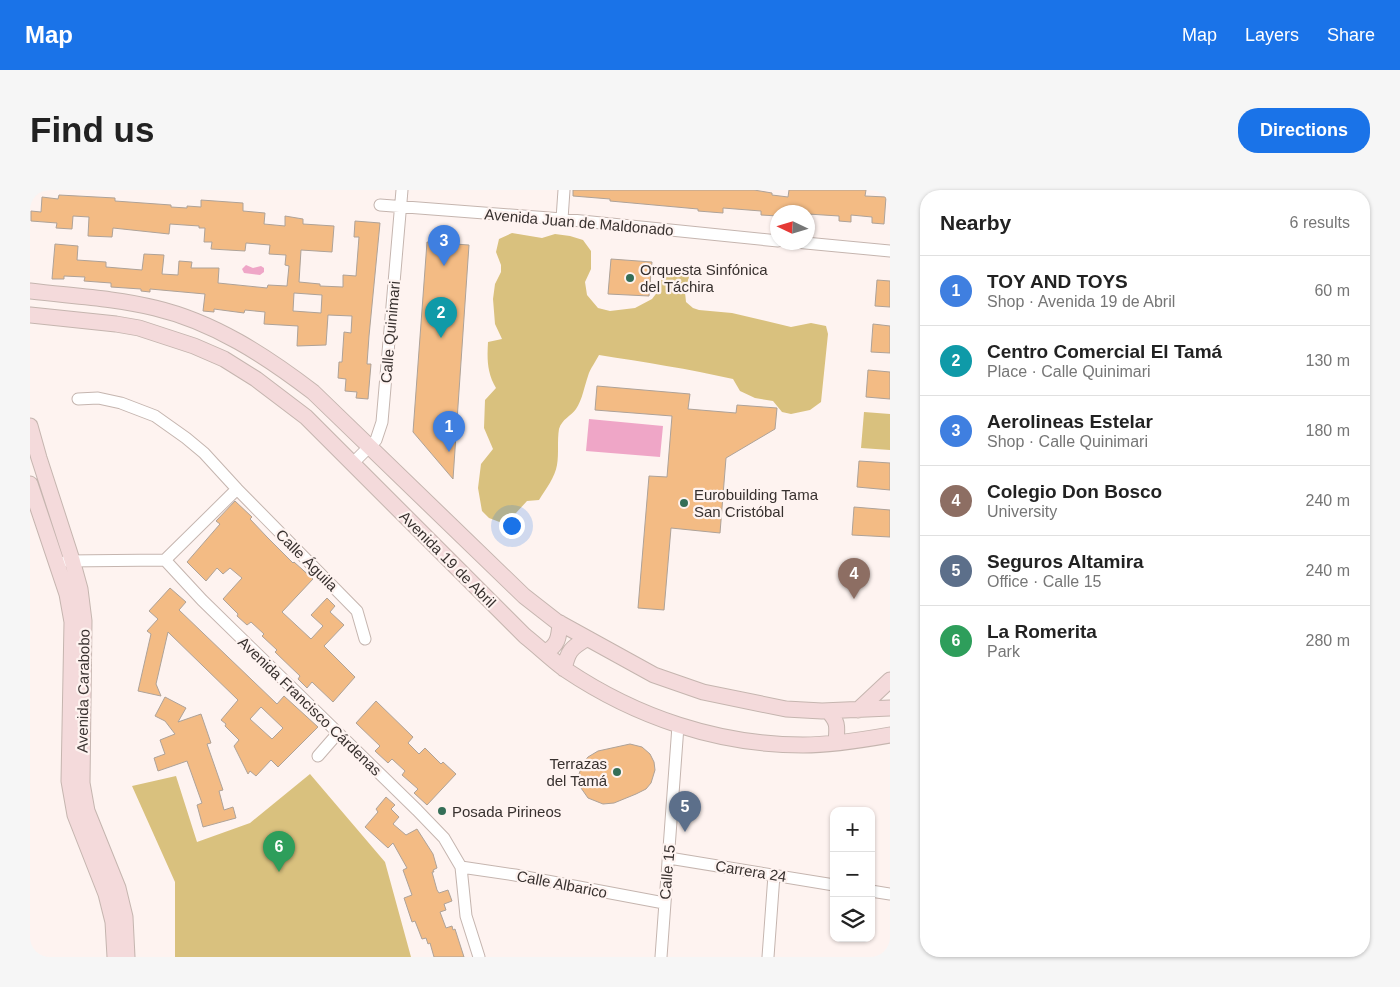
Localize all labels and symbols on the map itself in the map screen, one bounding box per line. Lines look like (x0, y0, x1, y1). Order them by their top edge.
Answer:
street label: Avenida Juan de Maldonado (484, 205, 674, 239)
north arrow (770, 205, 815, 250)
pin: 3 (428, 225, 460, 266)
place label: Orquesta Sinfónica del Táchira (640, 261, 768, 295)
marker: Orquesta Sinfónica del Táchira (624, 272, 636, 284)
street label: Calle Quinimari (377, 280, 403, 384)
pin: 2 (425, 297, 457, 338)
pin: 1 (433, 411, 465, 452)
place label: Eurobuilding Tama San Cristóbal (694, 486, 819, 520)
marker: Eurobuilding Tama San Cristóbal (678, 497, 690, 509)
street label: Avenida 19 de Abril (396, 507, 500, 611)
your location (499, 513, 525, 539)
street label: Calle Águila (273, 526, 342, 595)
pin: 4 (838, 558, 870, 599)
street label: Avenida Carabobo (73, 629, 93, 753)
street label: Avenida Francisco Cárdenas (235, 633, 385, 779)
place label: Terrazas del Tamá (546, 755, 608, 789)
marker: Terrazas del Tamá (611, 766, 623, 778)
pin: 5 (669, 791, 701, 832)
place label: Posada Pirineos (452, 803, 561, 820)
marker: Posada Pirineos (436, 805, 448, 817)
pin: 6 (263, 831, 295, 872)
street label: Calle 15 (656, 844, 678, 900)
street label: Carrera 24 (714, 857, 788, 885)
street label: Calle Albarico (515, 867, 609, 901)

